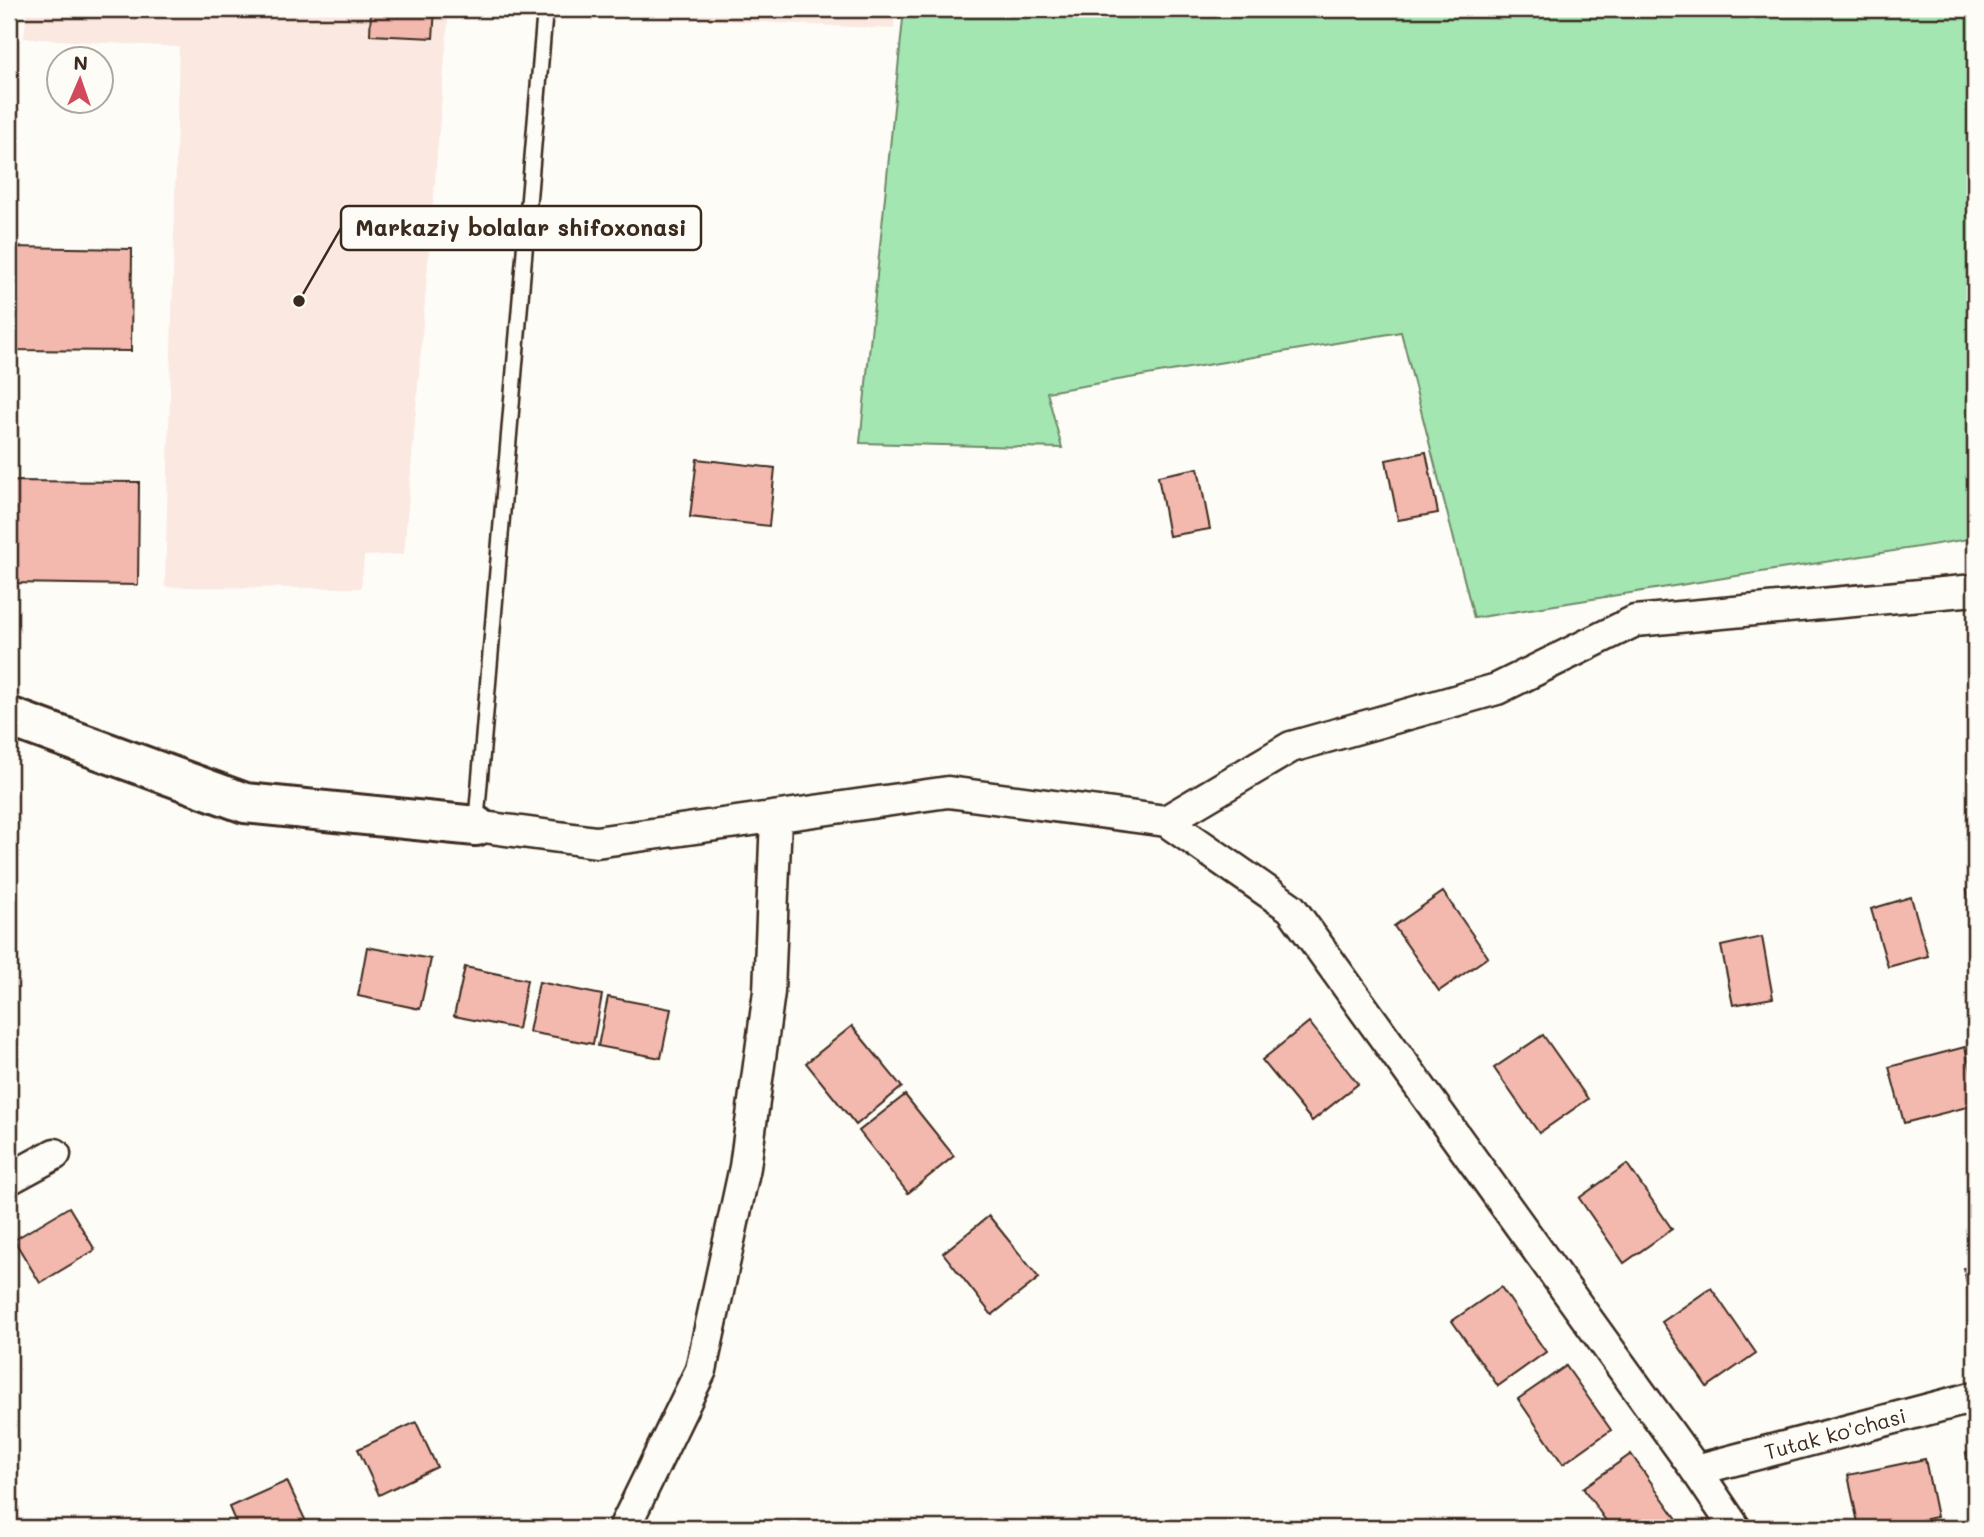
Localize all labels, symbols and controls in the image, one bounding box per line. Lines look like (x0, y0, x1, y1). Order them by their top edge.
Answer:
north arrow (46, 46, 116, 116)
text: N (73, 50, 88, 75)
callout: Markaziy bolalar shifoxonasi (341, 206, 701, 250)
text: Markaziy bolalar shifoxonasi (355, 212, 687, 242)
street label: Tutak ko'chasi (1761, 1401, 1909, 1465)

